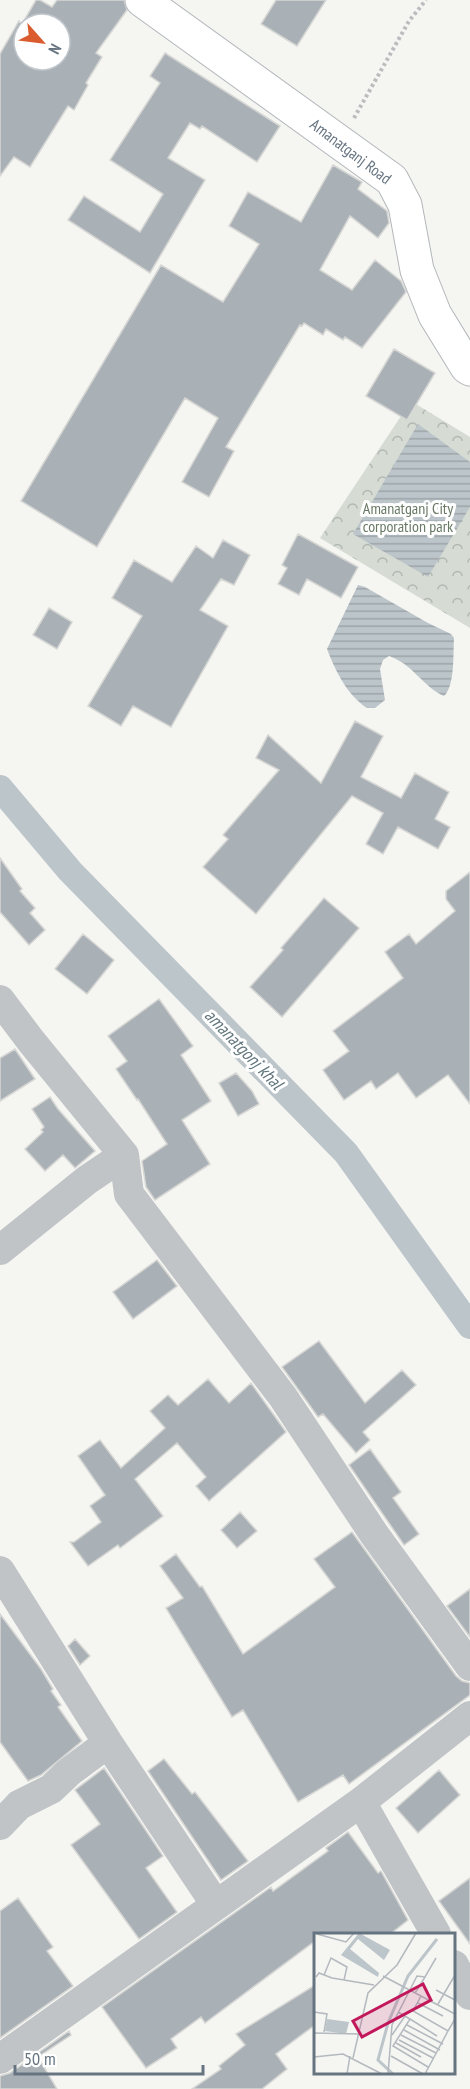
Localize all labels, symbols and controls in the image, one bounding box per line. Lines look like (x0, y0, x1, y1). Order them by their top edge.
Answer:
north arrow (12, 12, 72, 72)
text: N (44, 41, 66, 58)
street label: Amanatganj Road (306, 114, 396, 188)
park label: Amanatganj City corporation park (363, 498, 454, 536)
water label: amanatgonj khal (200, 1004, 289, 1095)
inset map (314, 1933, 455, 2074)
scale bar (15, 2038, 202, 2076)
text: 50 m (24, 2047, 56, 2070)

